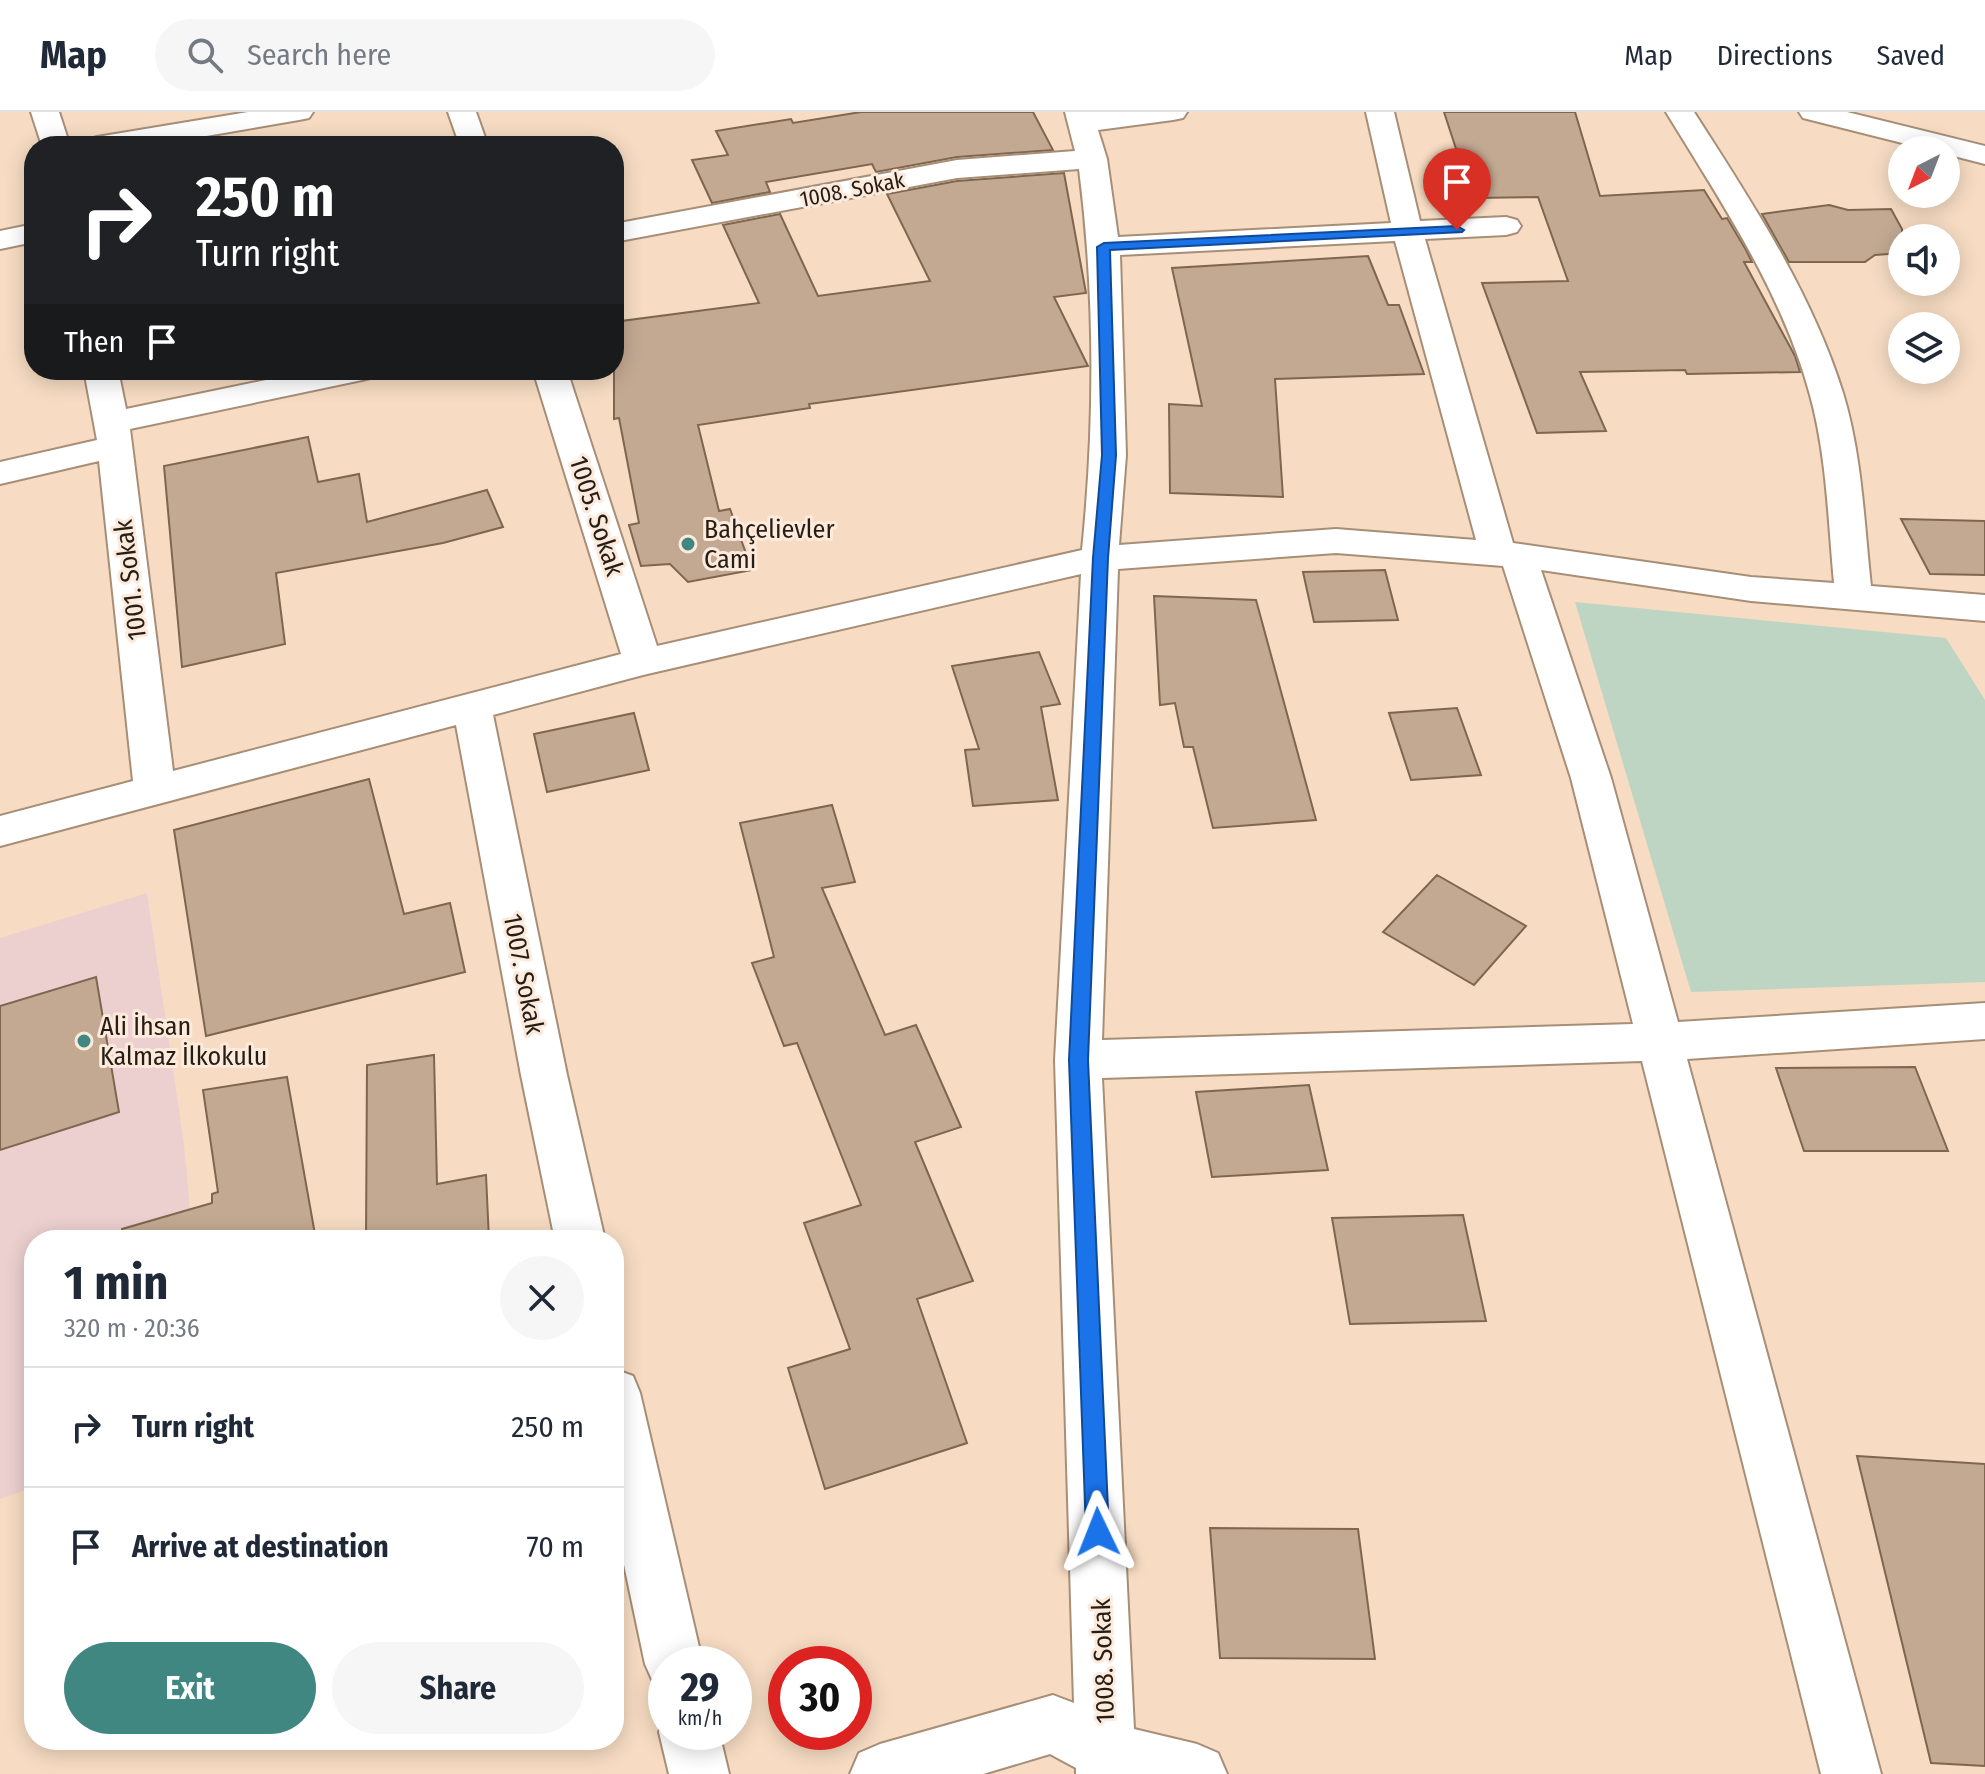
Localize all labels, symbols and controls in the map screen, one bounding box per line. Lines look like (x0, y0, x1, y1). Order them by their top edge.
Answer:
search box (155, 19, 715, 91)
text: Map (40, 32, 107, 78)
icon: search (183, 33, 227, 77)
text: Search here (247, 37, 391, 73)
text: Map (1624, 39, 1673, 72)
text: Directions (1717, 39, 1833, 72)
text: Saved (1877, 39, 1945, 72)
north arrow (1888, 136, 1960, 208)
map controls (1888, 136, 1960, 384)
pin (1423, 148, 1491, 230)
icon: arrive (1435, 160, 1479, 204)
text: 250 m (196, 164, 334, 231)
street label: 1008. Sokak (798, 166, 907, 213)
icon: right (64, 168, 168, 272)
button: sound (1888, 224, 1960, 296)
text: Turn right (196, 232, 339, 276)
button: layers (1888, 312, 1960, 384)
icon: arrive (140, 320, 184, 364)
text: Then (64, 324, 124, 360)
street label: 1005. Sokak (563, 452, 631, 581)
place label: Bahçelievler Cami (704, 514, 835, 575)
street label: 1001. Sokak (108, 517, 153, 642)
marker: Bahçelievler Cami (679, 535, 697, 553)
street label: 1007. Sokak (497, 911, 551, 1038)
place label: Ali İhsan Kalmaz İlkokulu (100, 1011, 267, 1072)
marker: Ali İhsan Kalmaz İlkokulu (75, 1032, 93, 1050)
text: 1 min (64, 1254, 169, 1312)
button: close (500, 1256, 584, 1340)
text: 320 m · 20:36 (64, 1313, 200, 1344)
icon: right (64, 1405, 108, 1449)
text: Turn right (132, 1409, 254, 1445)
text: 250 m (511, 1409, 584, 1445)
position arrow (1056, 1490, 1140, 1574)
icon: arrive (64, 1525, 108, 1569)
text: Arrive at destination (132, 1529, 389, 1565)
text: 70 m (526, 1529, 584, 1565)
street label: 1008. Sokak (1086, 1597, 1121, 1724)
button: Exit (64, 1642, 316, 1734)
button: Share (332, 1642, 584, 1734)
speed limit sign: 30 (768, 1646, 872, 1750)
text: 29 (680, 1664, 719, 1712)
text: km/h (678, 1706, 722, 1730)

